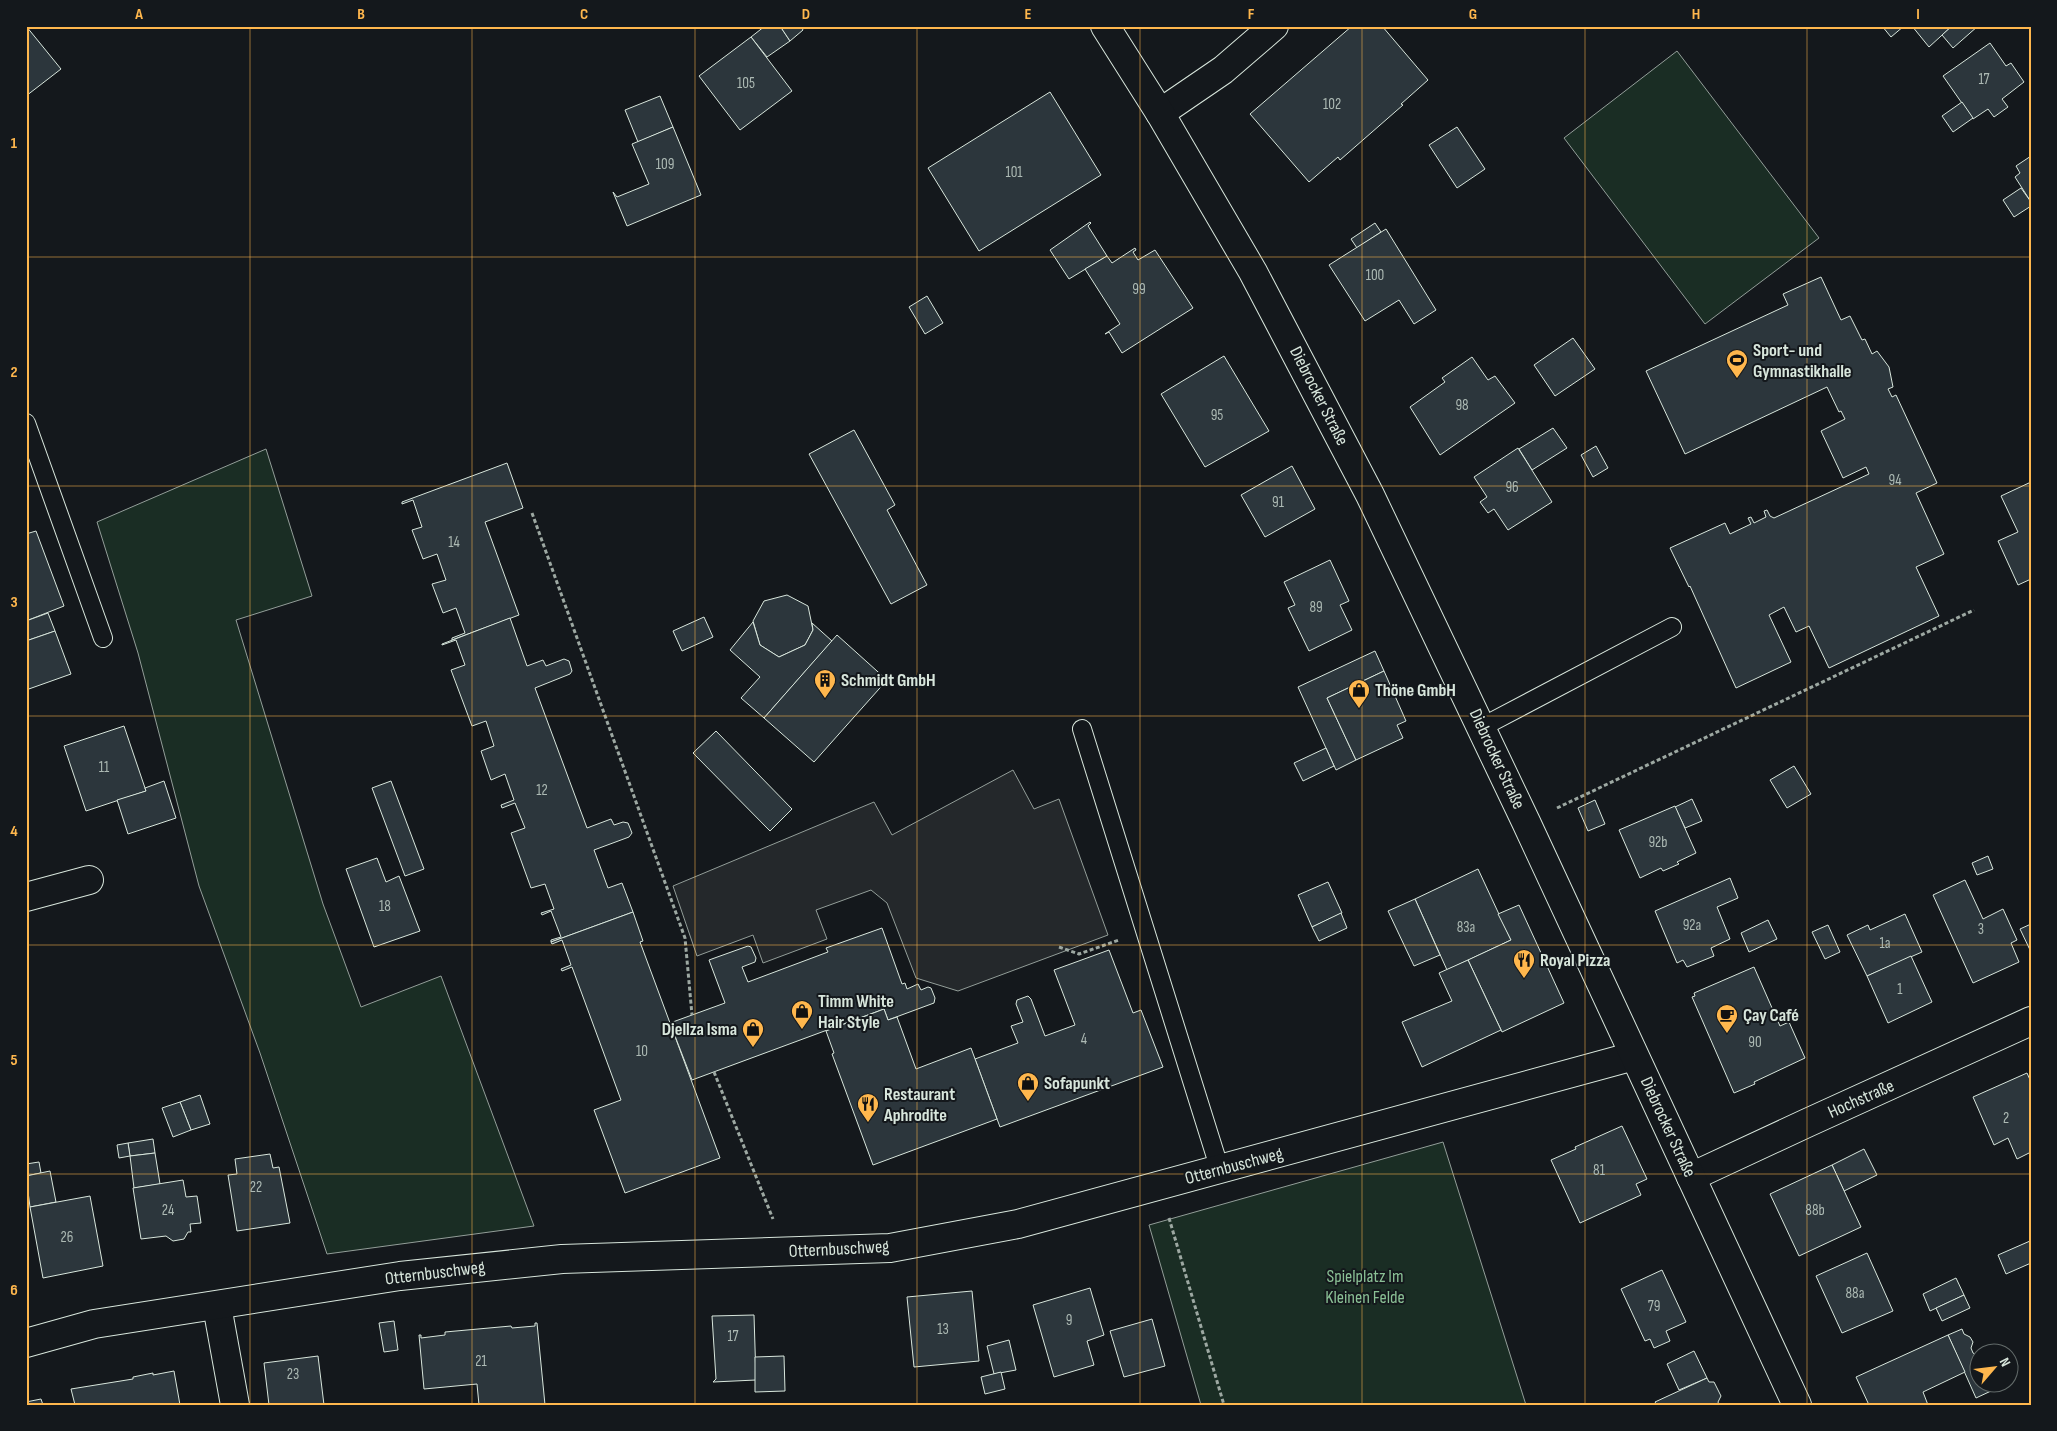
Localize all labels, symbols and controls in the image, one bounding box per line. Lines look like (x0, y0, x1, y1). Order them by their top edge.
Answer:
text: A (134, 5, 143, 24)
text: B (357, 5, 365, 24)
text: C (580, 5, 588, 24)
text: D (802, 5, 810, 24)
text: E (1025, 5, 1032, 24)
text: F (1248, 5, 1255, 24)
text: G (1469, 5, 1477, 24)
text: H (1692, 5, 1700, 24)
text: I (1916, 5, 1920, 24)
house number: 17 (1978, 70, 1990, 89)
house number: 105 (737, 74, 755, 93)
house number: 102 (1323, 95, 1341, 114)
text: 1 (11, 134, 18, 153)
house number: 109 (656, 155, 674, 174)
house number: 101 (1005, 163, 1023, 182)
house number: 100 (1366, 266, 1384, 285)
house number: 99 (1132, 280, 1146, 299)
place label: Sport- und Gymnastikhalle (1753, 340, 1852, 382)
street label: Diebrocker Straße (1285, 343, 1353, 449)
sports icon: Sport- und Gymnastikhalle (1725, 348, 1749, 379)
text: 2 (10, 363, 18, 382)
house number: 98 (1455, 396, 1469, 415)
house number: 95 (1211, 406, 1223, 425)
house number: 94 (1889, 471, 1901, 490)
house number: 96 (1505, 478, 1519, 497)
house number: 91 (1272, 493, 1285, 512)
house number: 14 (448, 533, 460, 552)
text: 3 (10, 593, 18, 612)
house number: 89 (1309, 598, 1323, 617)
building icon: Schmidt GmbH (813, 668, 837, 699)
place label: Schmidt GmbH (841, 670, 936, 691)
shop icon: Thöne GmbH (1347, 678, 1371, 709)
place label: Thöne GmbH (1375, 680, 1456, 701)
street label: Diebrocker Straße (1465, 706, 1529, 812)
house number: 11 (99, 758, 110, 777)
house number: 12 (536, 781, 548, 800)
text: 4 (10, 822, 18, 841)
house number: 92b (1648, 833, 1668, 852)
house number: 18 (379, 897, 391, 916)
house number: 92a (1683, 916, 1702, 935)
house number: 83a (1457, 918, 1476, 937)
house number: 3 (1978, 920, 1984, 939)
house number: 1a (1879, 934, 1891, 953)
restaurant icon: Royal Pizza (1512, 948, 1536, 979)
place label: Royal Pizza (1540, 950, 1610, 971)
house number: 1 (1897, 980, 1903, 999)
place label: Timm White Hair Style (818, 991, 894, 1033)
shop icon: Timm White Hair Style (790, 999, 814, 1030)
cafe icon: Çay Café (1715, 1003, 1739, 1034)
place label: Çay Café (1743, 1005, 1799, 1026)
shop icon: Djellza Isma (741, 1017, 765, 1048)
place label: Djellza Isma (662, 1019, 737, 1040)
house number: 4 (1081, 1030, 1087, 1049)
house number: 90 (1748, 1033, 1762, 1052)
house number: 10 (636, 1042, 648, 1061)
text: 5 (10, 1051, 18, 1070)
shop icon: Sofapunkt (1016, 1071, 1040, 1102)
place label: Sofapunkt (1044, 1073, 1110, 1094)
street label: Diebrocker Straße (1636, 1074, 1700, 1180)
street label: Hochstraße (1825, 1075, 1897, 1123)
place label: Restaurant Aphrodite (883, 1084, 955, 1126)
restaurant icon: Restaurant Aphrodite (856, 1092, 880, 1123)
house number: 2 (2003, 1109, 2009, 1128)
street label: Otternbuschweg (1183, 1143, 1285, 1189)
house number: 81 (1593, 1161, 1606, 1180)
house number: 22 (250, 1178, 262, 1197)
house number: 24 (162, 1201, 174, 1220)
house number: 88b (1805, 1201, 1825, 1220)
house number: 26 (61, 1228, 73, 1247)
street label: Otternbuschweg (788, 1236, 890, 1262)
street label: Otternbuschweg (384, 1256, 486, 1290)
park label: Spielplatz Im Kleinen Felde (1325, 1266, 1405, 1308)
text: 6 (10, 1281, 18, 1300)
house number: 88a (1846, 1284, 1865, 1303)
house number: 79 (1648, 1297, 1660, 1316)
house number: 9 (1066, 1311, 1072, 1330)
house number: 13 (937, 1320, 949, 1339)
house number: 17 (727, 1327, 739, 1346)
north arrow (1970, 1344, 2020, 1394)
house number: 21 (475, 1352, 487, 1371)
text: N (1996, 1355, 2014, 1369)
house number: 23 (287, 1365, 299, 1384)

